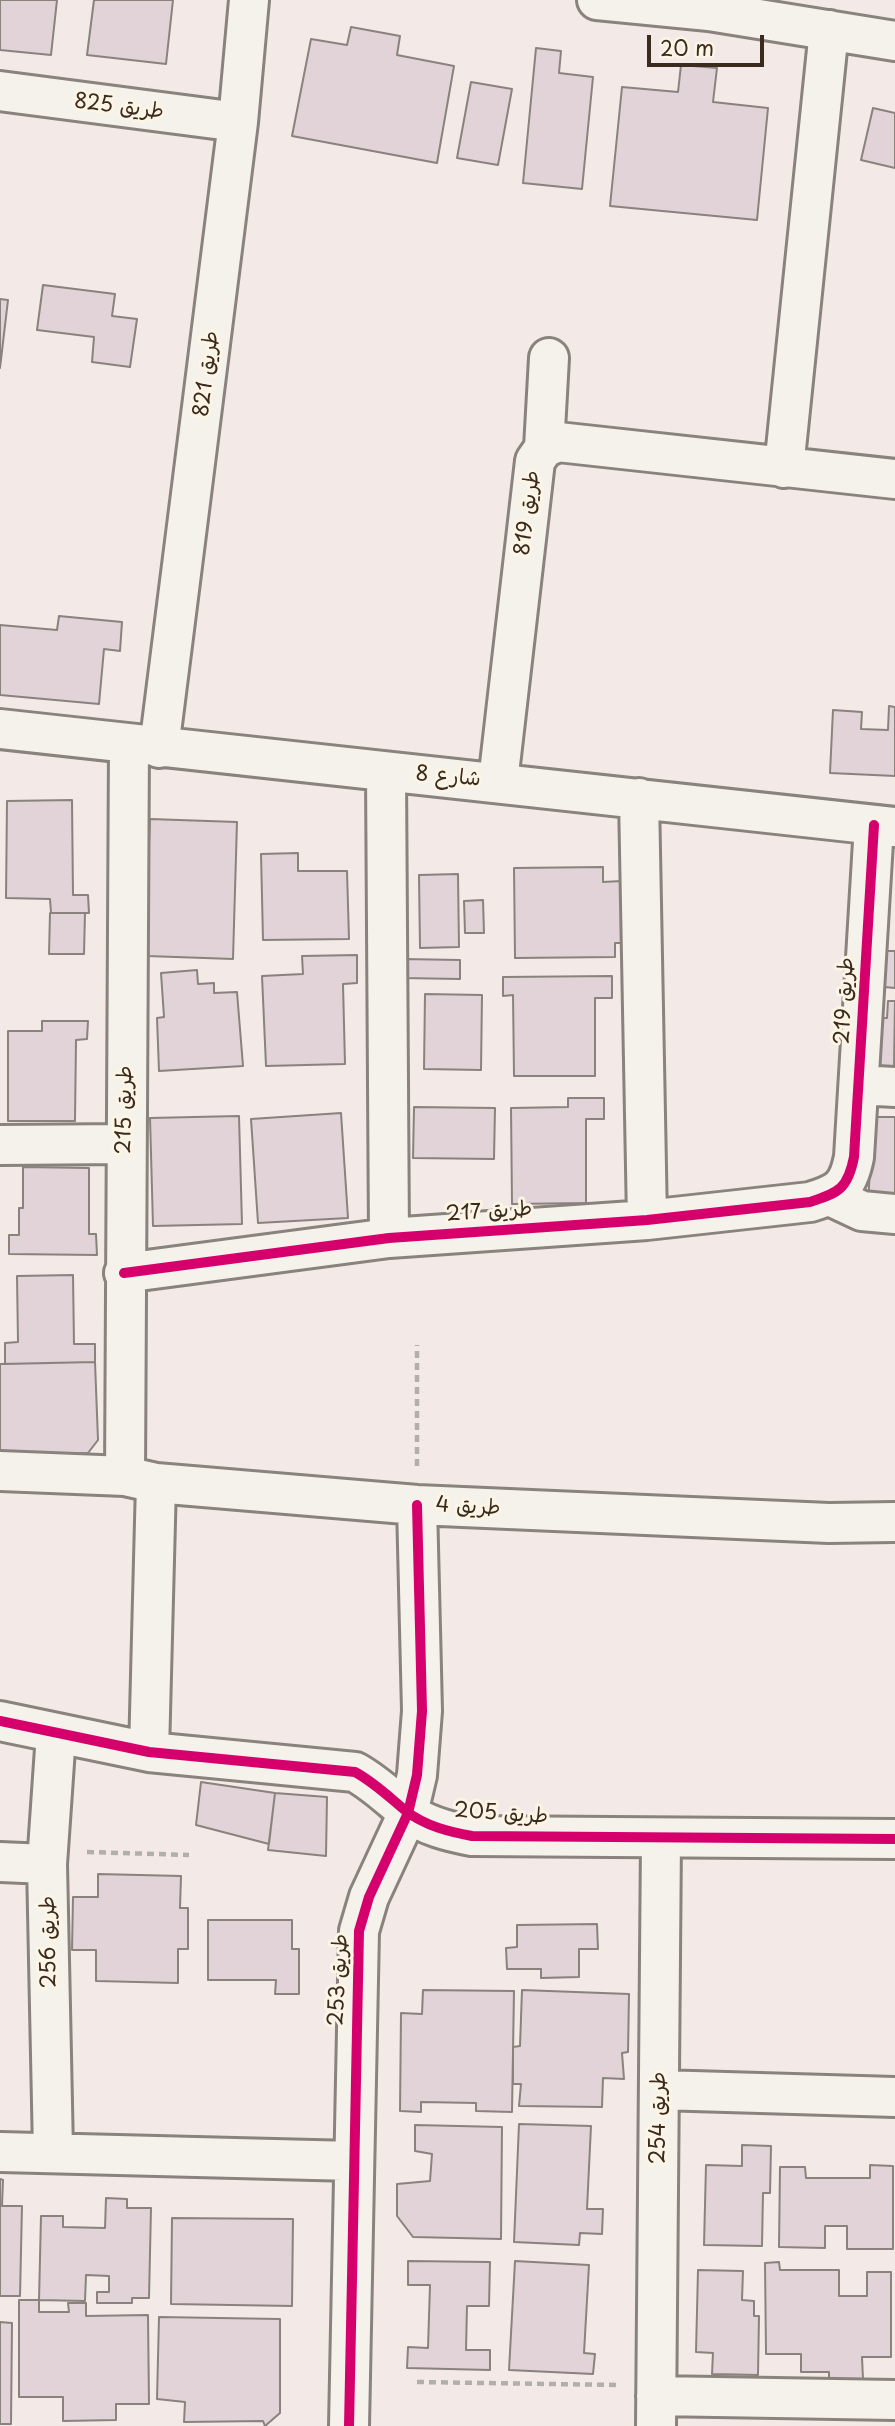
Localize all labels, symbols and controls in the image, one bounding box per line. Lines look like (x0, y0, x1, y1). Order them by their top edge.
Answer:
scale bar (650, 21, 767, 65)
text: 20 m (660, 31, 714, 63)
street label: طريق 825 (73, 89, 165, 125)
street label: طريق 821 (189, 330, 225, 418)
street label: طريق 819 (510, 469, 546, 557)
street label: شارع 8 (414, 762, 482, 792)
street label: طريق 219 (830, 957, 860, 1045)
street label: طريق 215 (112, 1065, 138, 1155)
street label: طريق 217 (445, 1196, 533, 1228)
street label: طريق 4 (435, 1493, 501, 1521)
street label: طريق 205 (453, 1798, 549, 1830)
street label: طريق 256 (36, 1896, 62, 1988)
street label: طريق 253 (324, 1933, 354, 2027)
street label: طريق 254 (646, 2072, 672, 2164)

